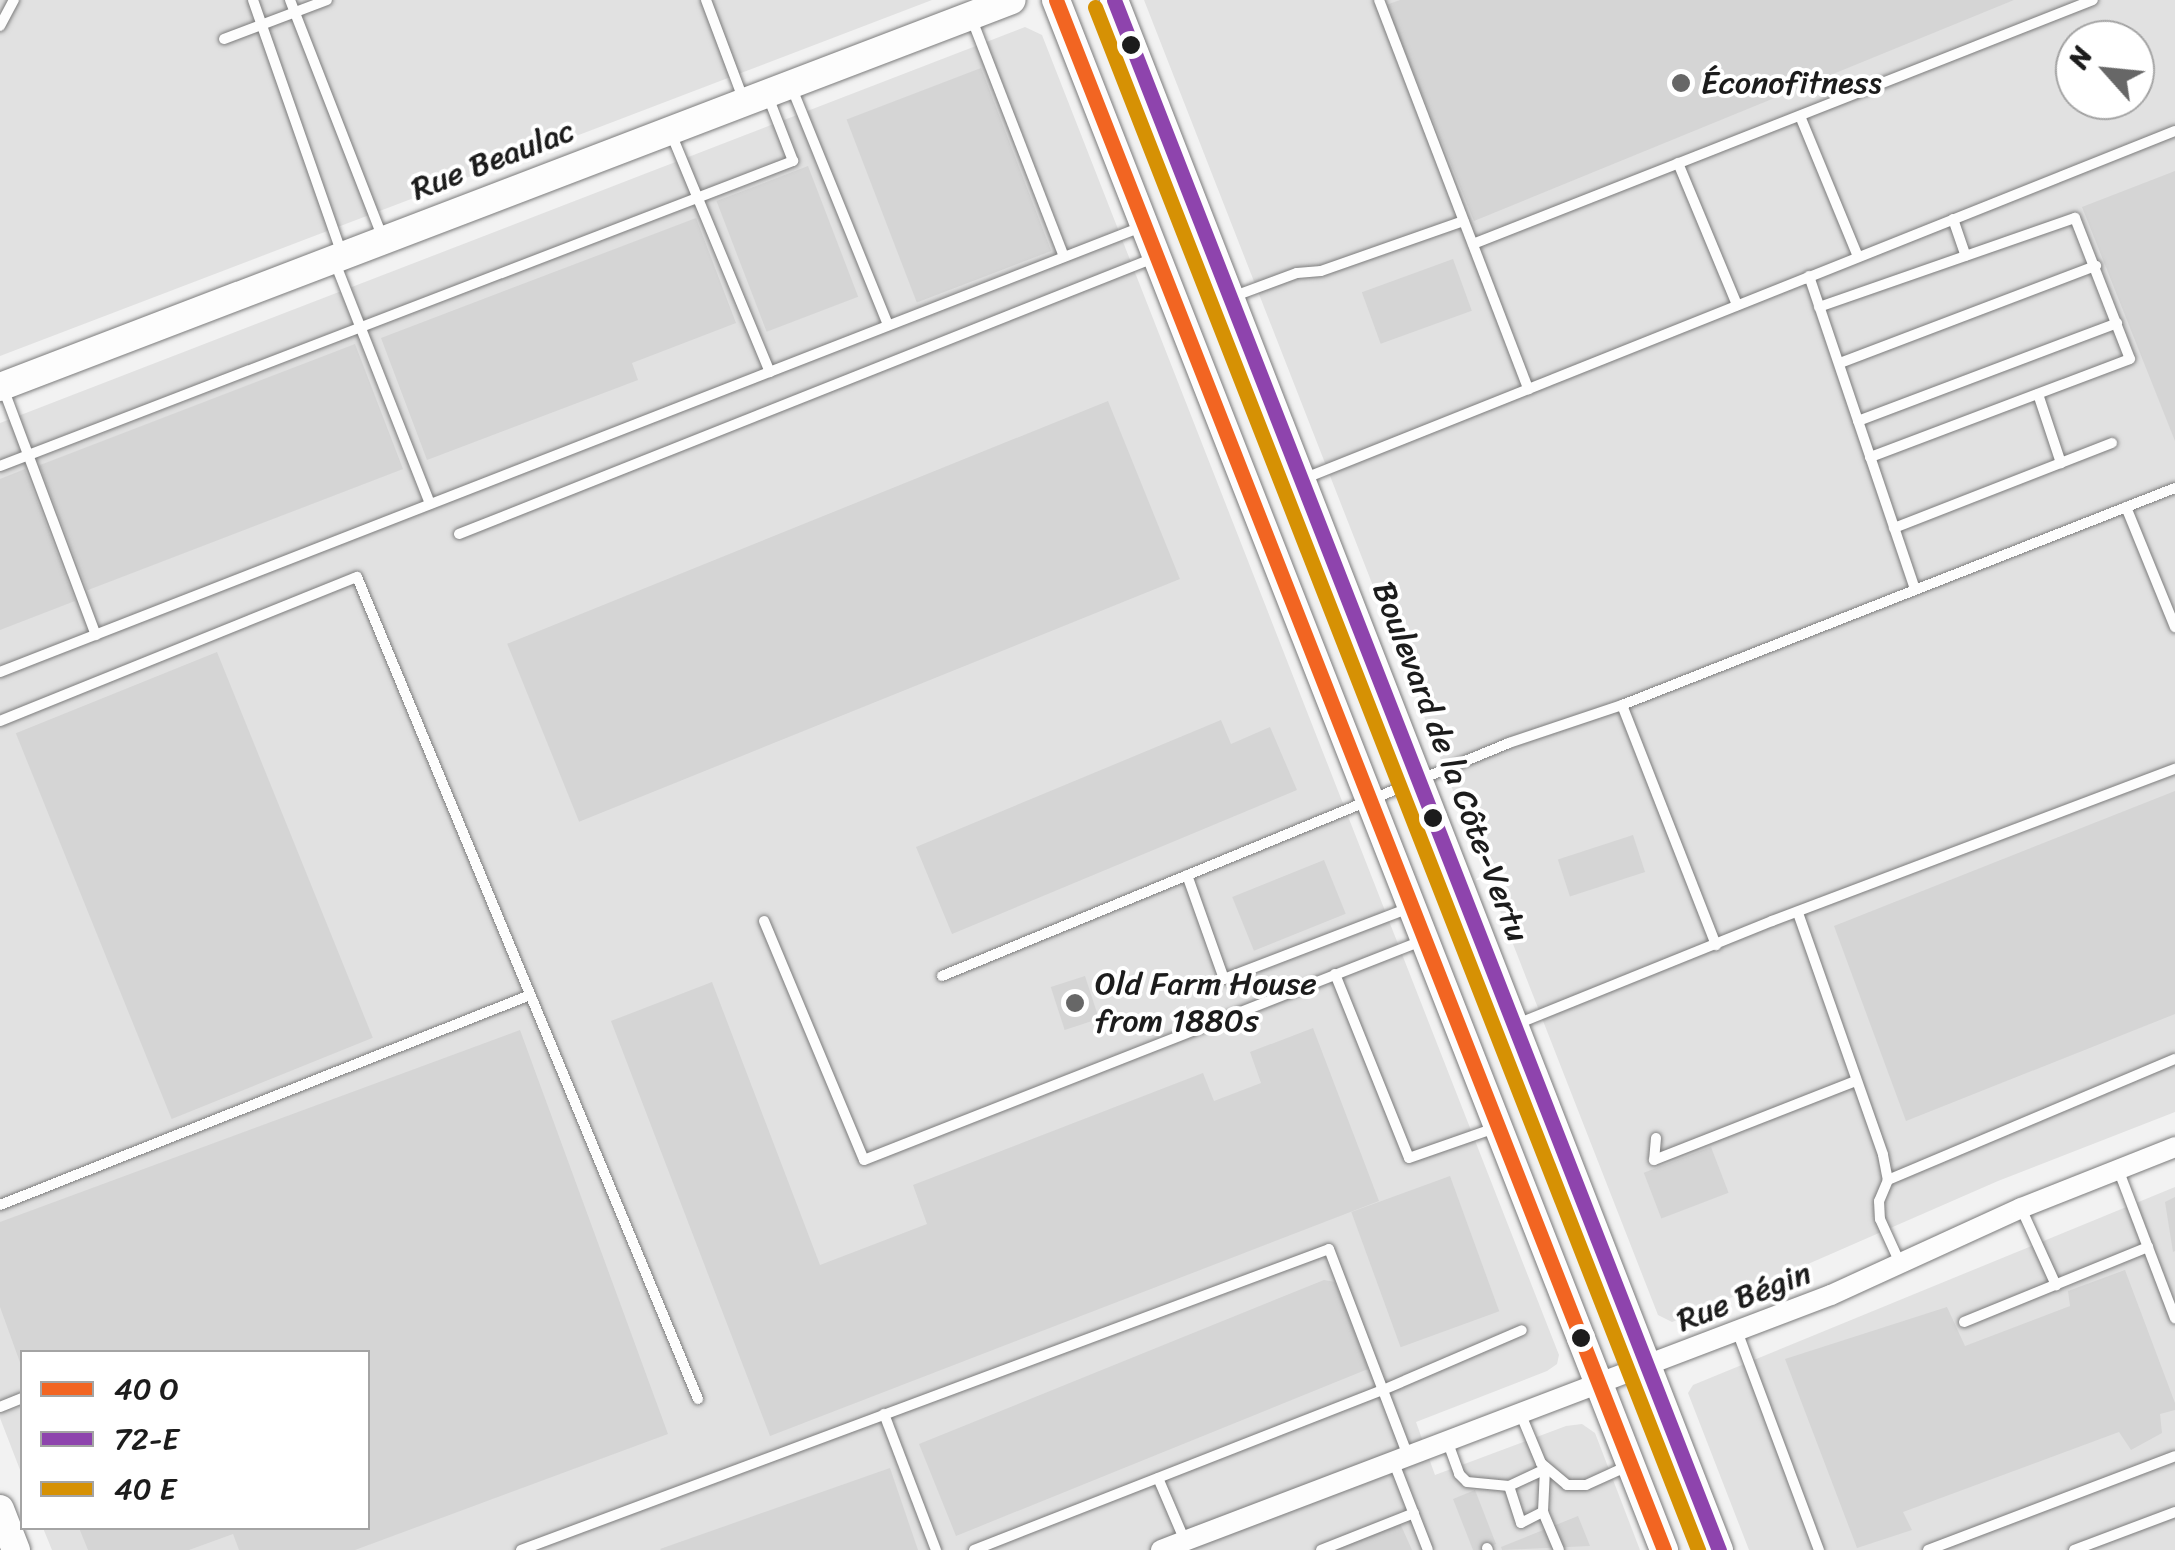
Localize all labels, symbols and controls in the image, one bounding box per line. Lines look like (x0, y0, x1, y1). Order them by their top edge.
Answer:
north arrow (2055, 20, 2155, 120)
unlabelled marker (1121, 35, 1141, 55)
text: N (2053, 37, 2106, 77)
place label: Éconofitness (1701, 64, 1882, 102)
marker: Éconofitness (1670, 72, 1692, 94)
street label: Rue Beaulac (406, 111, 580, 209)
street label: Boulevard de la Côte-Vertu (1364, 576, 1536, 948)
unlabelled marker (1423, 808, 1443, 828)
place label: Old Farm House from 1880s (1095, 966, 1316, 1041)
marker: Old Farm House from 1880s (1064, 992, 1086, 1014)
street label: Rue Bégin (1672, 1254, 1816, 1340)
unlabelled marker (1571, 1328, 1591, 1348)
legend (20, 1350, 370, 1530)
text: 40 O (114, 1362, 179, 1416)
text: 72-E (114, 1412, 179, 1466)
text: 40 E (114, 1462, 176, 1516)

